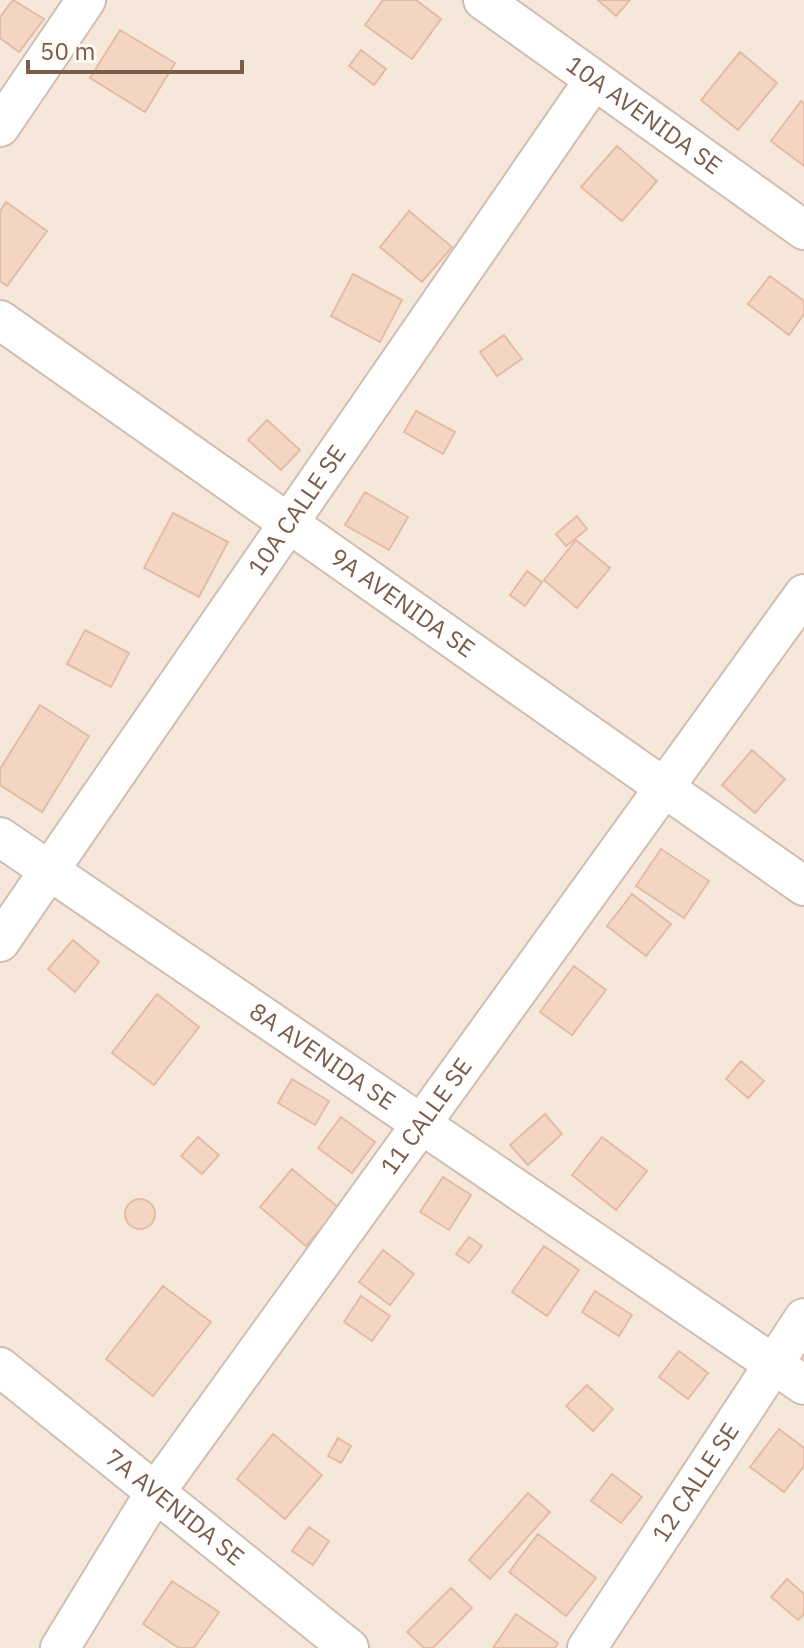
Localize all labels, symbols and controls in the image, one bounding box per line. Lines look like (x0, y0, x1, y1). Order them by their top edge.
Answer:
scale bar (28, 24, 242, 74)
text: 50 m (40, 35, 95, 67)
street label: 10A AVENIDA SE (560, 48, 729, 181)
street label: 10A CALLE SE (240, 438, 353, 582)
street label: 9A AVENIDA SE (324, 540, 482, 664)
street label: 8A AVENIDA SE (244, 995, 402, 1117)
street label: 11 CALLE SE (373, 1051, 479, 1181)
street label: 12 CALLE SE (644, 1416, 746, 1548)
street label: 7A AVENIDA SE (99, 1441, 251, 1572)

